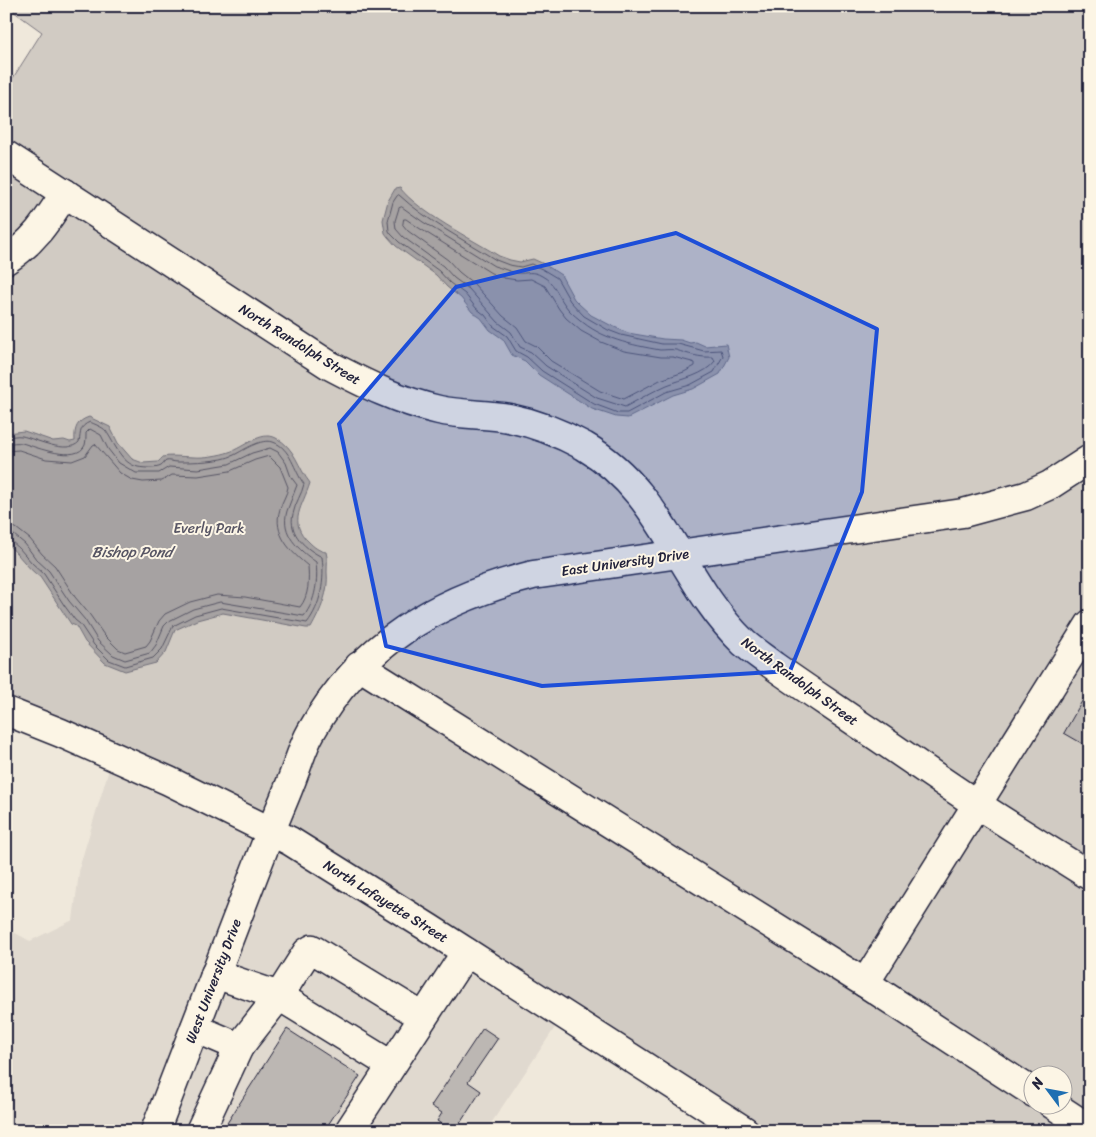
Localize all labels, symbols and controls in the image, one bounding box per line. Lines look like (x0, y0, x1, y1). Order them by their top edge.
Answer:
street label: North Randolph Street (234, 297, 366, 392)
park label: Everly Park (174, 516, 244, 541)
water label: Bishop Pond (92, 539, 176, 565)
street label: East University Drive (560, 541, 691, 584)
street label: North Randolph Street (736, 630, 864, 733)
street label: North Lafayette Street (318, 853, 453, 950)
street label: West University Drive (178, 915, 249, 1047)
north arrow (1024, 1064, 1074, 1114)
text: N (1024, 1072, 1051, 1095)

